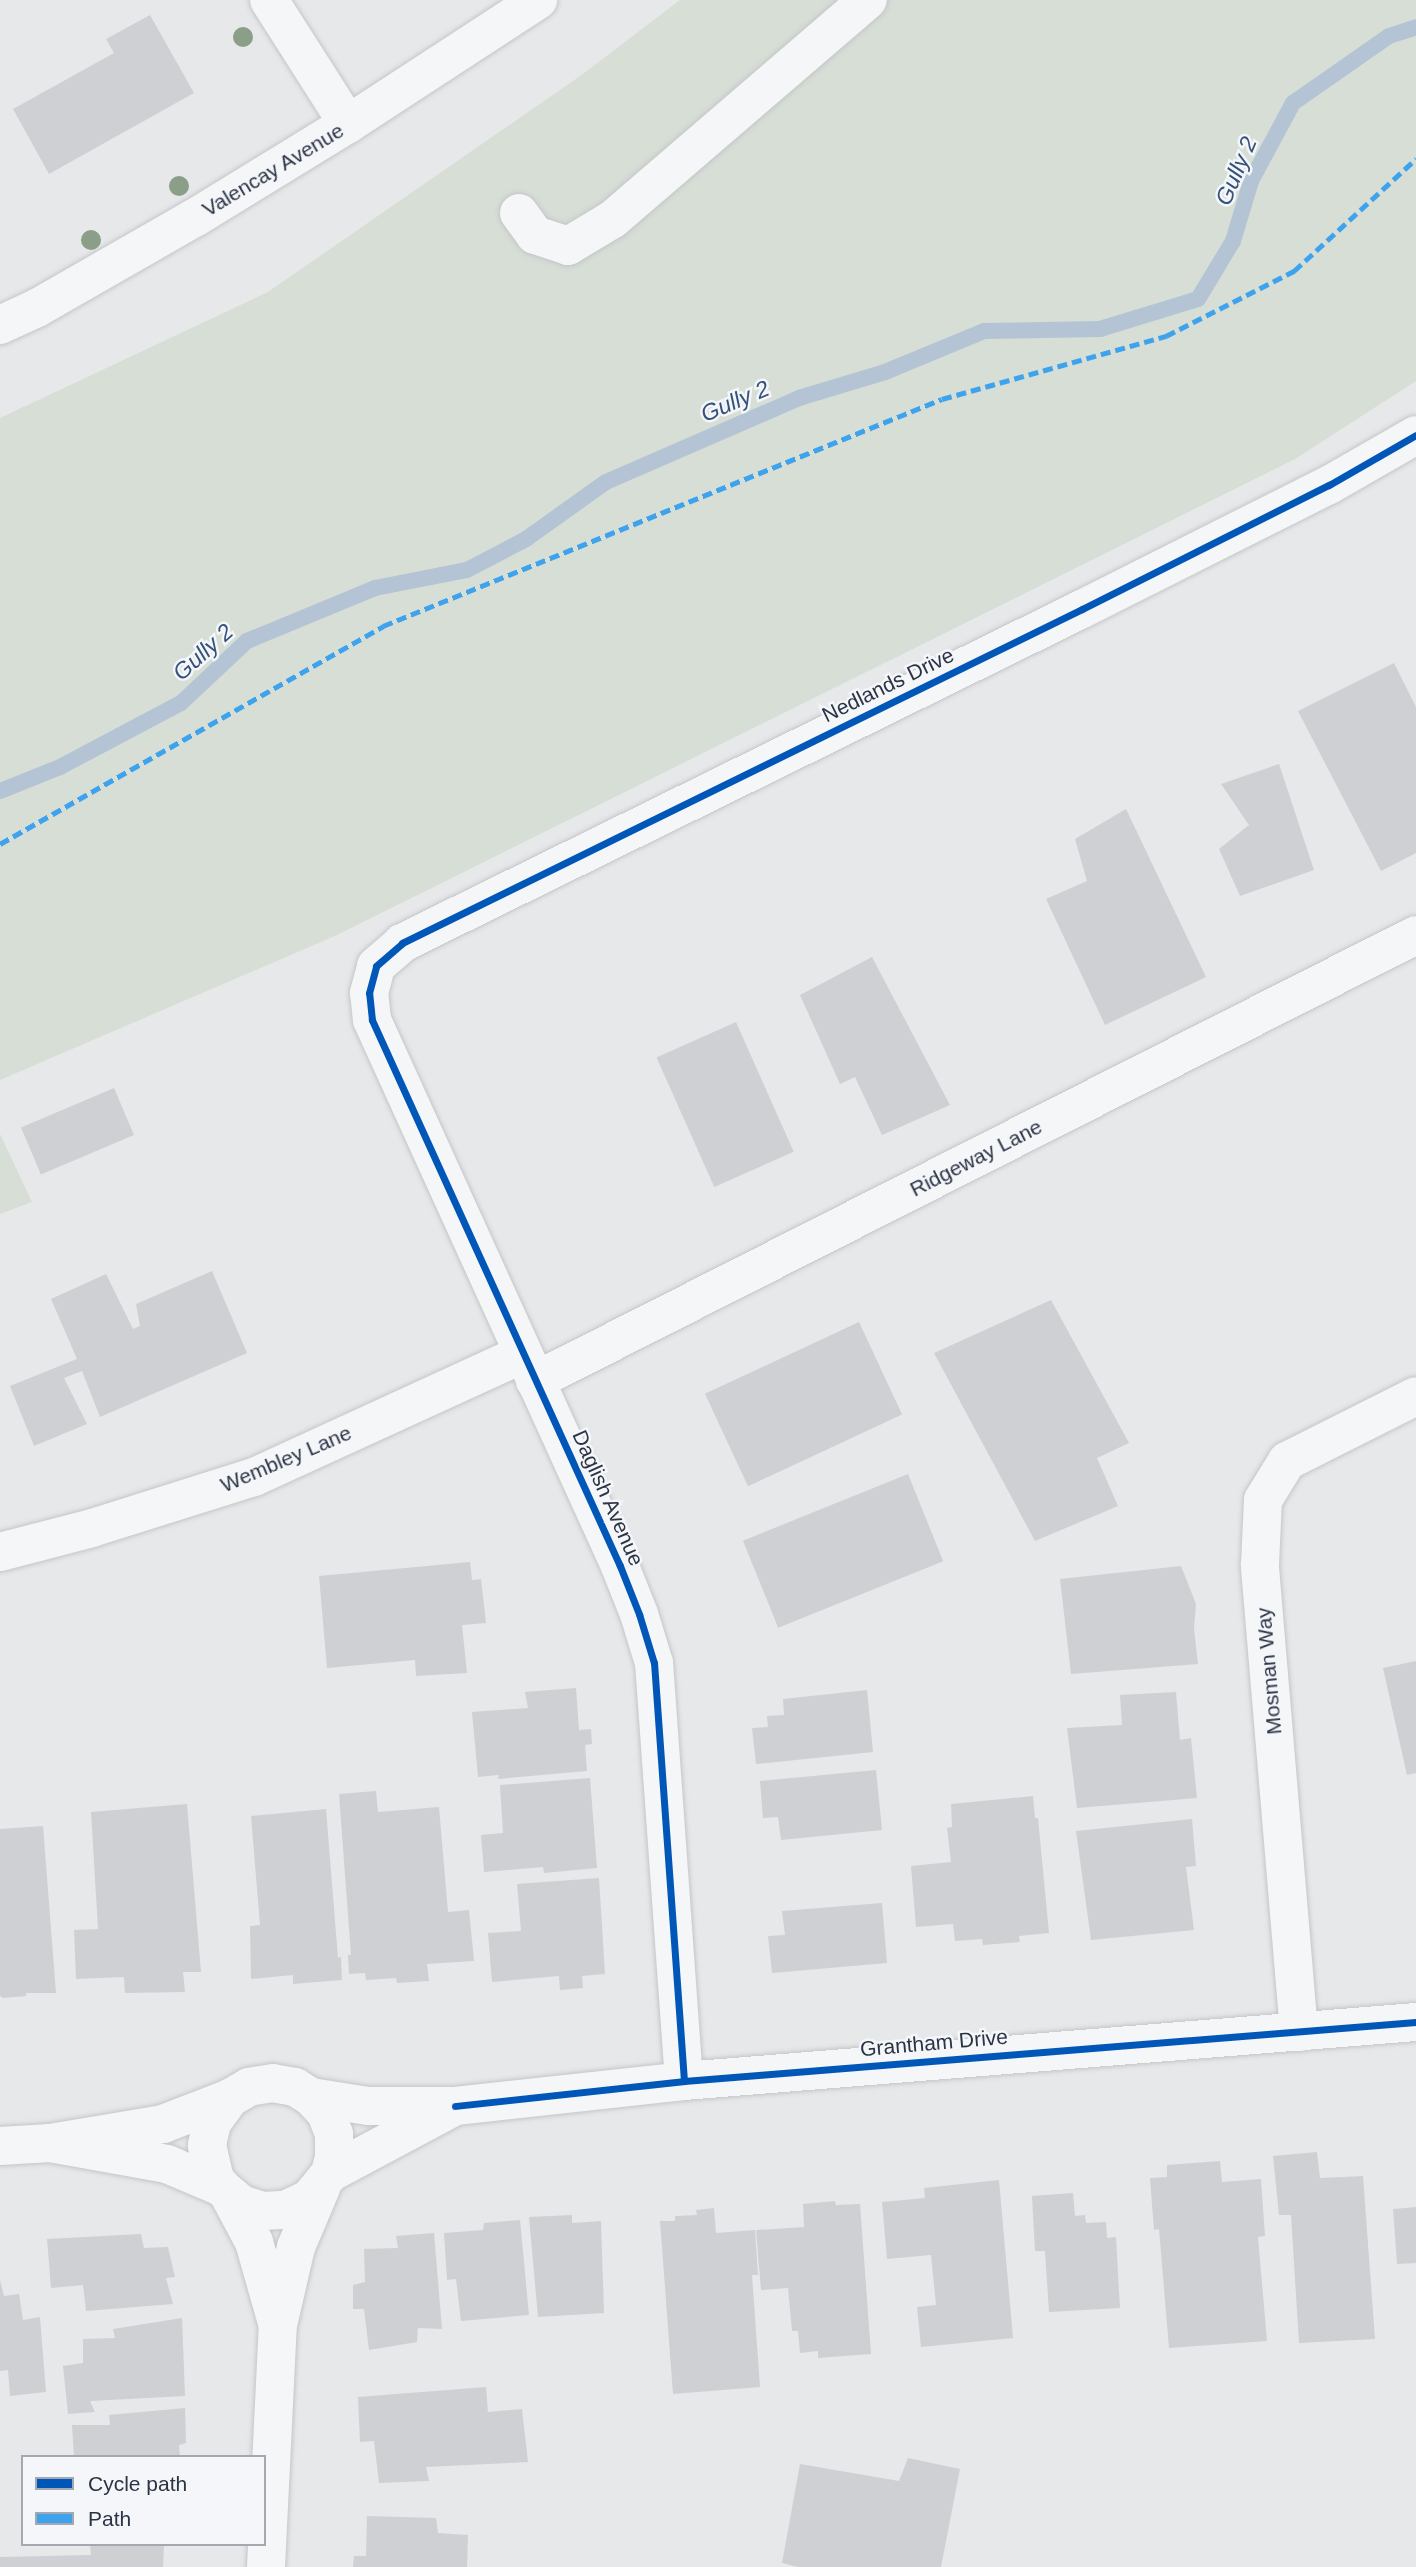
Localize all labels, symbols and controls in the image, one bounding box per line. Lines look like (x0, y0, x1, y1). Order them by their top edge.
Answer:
street label: Valencay Avenue (197, 118, 349, 222)
water label: Gully 2 (1209, 133, 1263, 209)
water label: Gully 2 (697, 374, 773, 428)
water label: Gully 2 (167, 618, 239, 686)
street label: Nedlands Drive (818, 642, 958, 728)
street label: Ridgeway Lane (906, 1114, 1046, 1202)
street label: Wembley Lane (217, 1420, 355, 1498)
street label: Daglish Avenue (567, 1426, 649, 1570)
street label: Mosman Way (1251, 1606, 1287, 1736)
street label: Grantham Drive (859, 2024, 1009, 2062)
legend (21, 2455, 266, 2546)
text: Cycle path (88, 2472, 187, 2495)
text: Path (88, 2507, 131, 2530)

